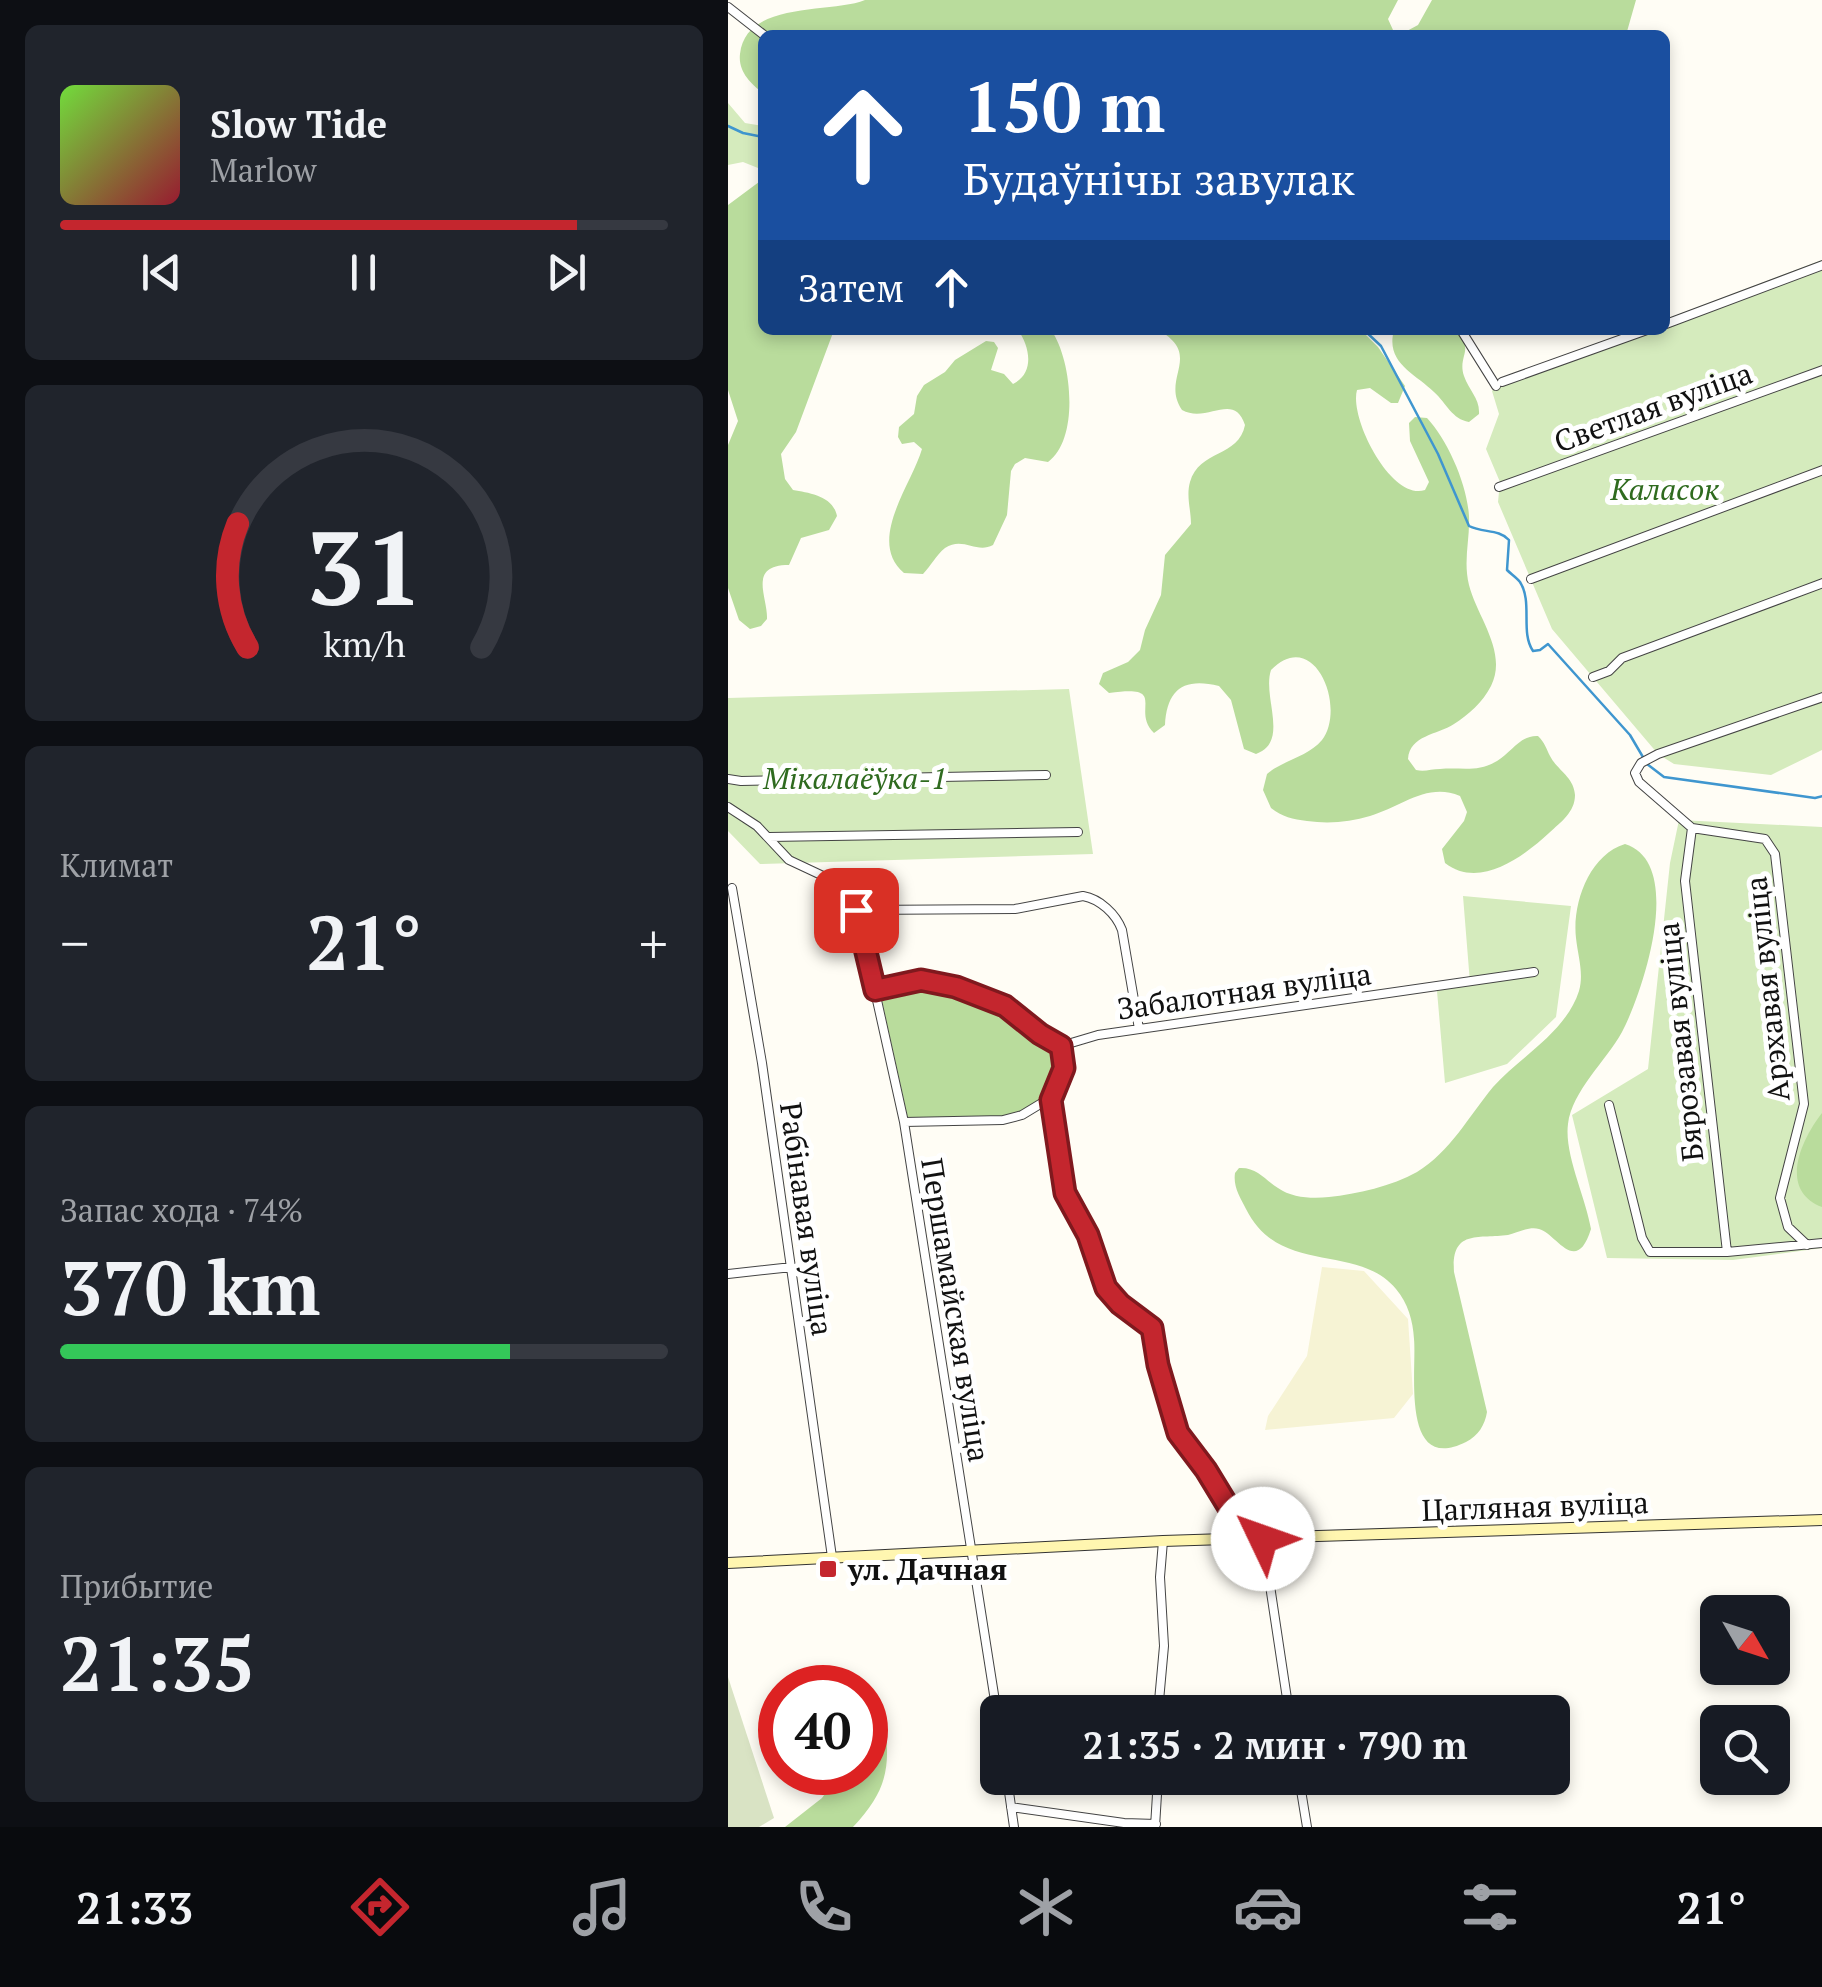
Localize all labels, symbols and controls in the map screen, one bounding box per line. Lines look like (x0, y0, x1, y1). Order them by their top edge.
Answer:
text: 150 m (963, 59, 1165, 152)
icon: ahead (798, 70, 928, 200)
text: Slow Tide (210, 99, 387, 149)
text: Будаўнічы завулак (963, 148, 1355, 208)
text: Marlow (210, 149, 316, 191)
icon: previous (134, 245, 189, 300)
icon: pause (336, 245, 391, 300)
icon: next (539, 245, 594, 300)
icon: ahead (924, 260, 979, 315)
text: Затем (798, 263, 904, 313)
street label: Светлая вуліца (1548, 353, 1758, 461)
park label: Каласок (1609, 469, 1720, 509)
text: 31 (305, 497, 423, 635)
text: km/h (323, 620, 405, 667)
park label: Мікалаёўка-1 (762, 758, 947, 798)
text: Климат (60, 844, 173, 886)
pin (814, 868, 899, 953)
street label: Арэхавая вуліца (1735, 875, 1799, 1103)
icon: arrive (829, 883, 884, 938)
text: 21° (306, 892, 422, 991)
text: − (60, 906, 89, 979)
text: + (639, 906, 668, 979)
street label: Бярозавая вуліца (1648, 920, 1712, 1164)
street label: Забалотная вуліца (1114, 953, 1374, 1029)
street label: Рабінавая вуліца (771, 1100, 843, 1338)
street label: Першамайская вуліца (912, 1155, 1000, 1465)
text: Запас хода · 74% (60, 1189, 303, 1231)
text: 370 km (60, 1237, 320, 1336)
street label: Цагляная вуліца (1421, 1482, 1649, 1530)
position arrow (1211, 1487, 1315, 1591)
place label: ул. Дачная (847, 1549, 1007, 1589)
marker: ул. Дачная (817, 1558, 839, 1580)
text: Прибытие (60, 1565, 213, 1607)
north arrow (1700, 1595, 1790, 1685)
map controls (1700, 1595, 1790, 1795)
text: 21:35 (60, 1613, 255, 1712)
speed limit sign: 40 (758, 1665, 888, 1795)
button: search (1700, 1705, 1790, 1795)
text: 21:35 · 2 мин · 790 m (1082, 1720, 1468, 1770)
icon: directions (345, 1872, 415, 1942)
icon: music (567, 1872, 637, 1942)
icon: phone (789, 1872, 859, 1942)
icon: climate (1011, 1872, 1081, 1942)
icon: car (1233, 1872, 1303, 1942)
icon: filters (1455, 1872, 1525, 1942)
text: 21:33 (76, 1877, 193, 1937)
text: 21° (1677, 1877, 1746, 1937)

